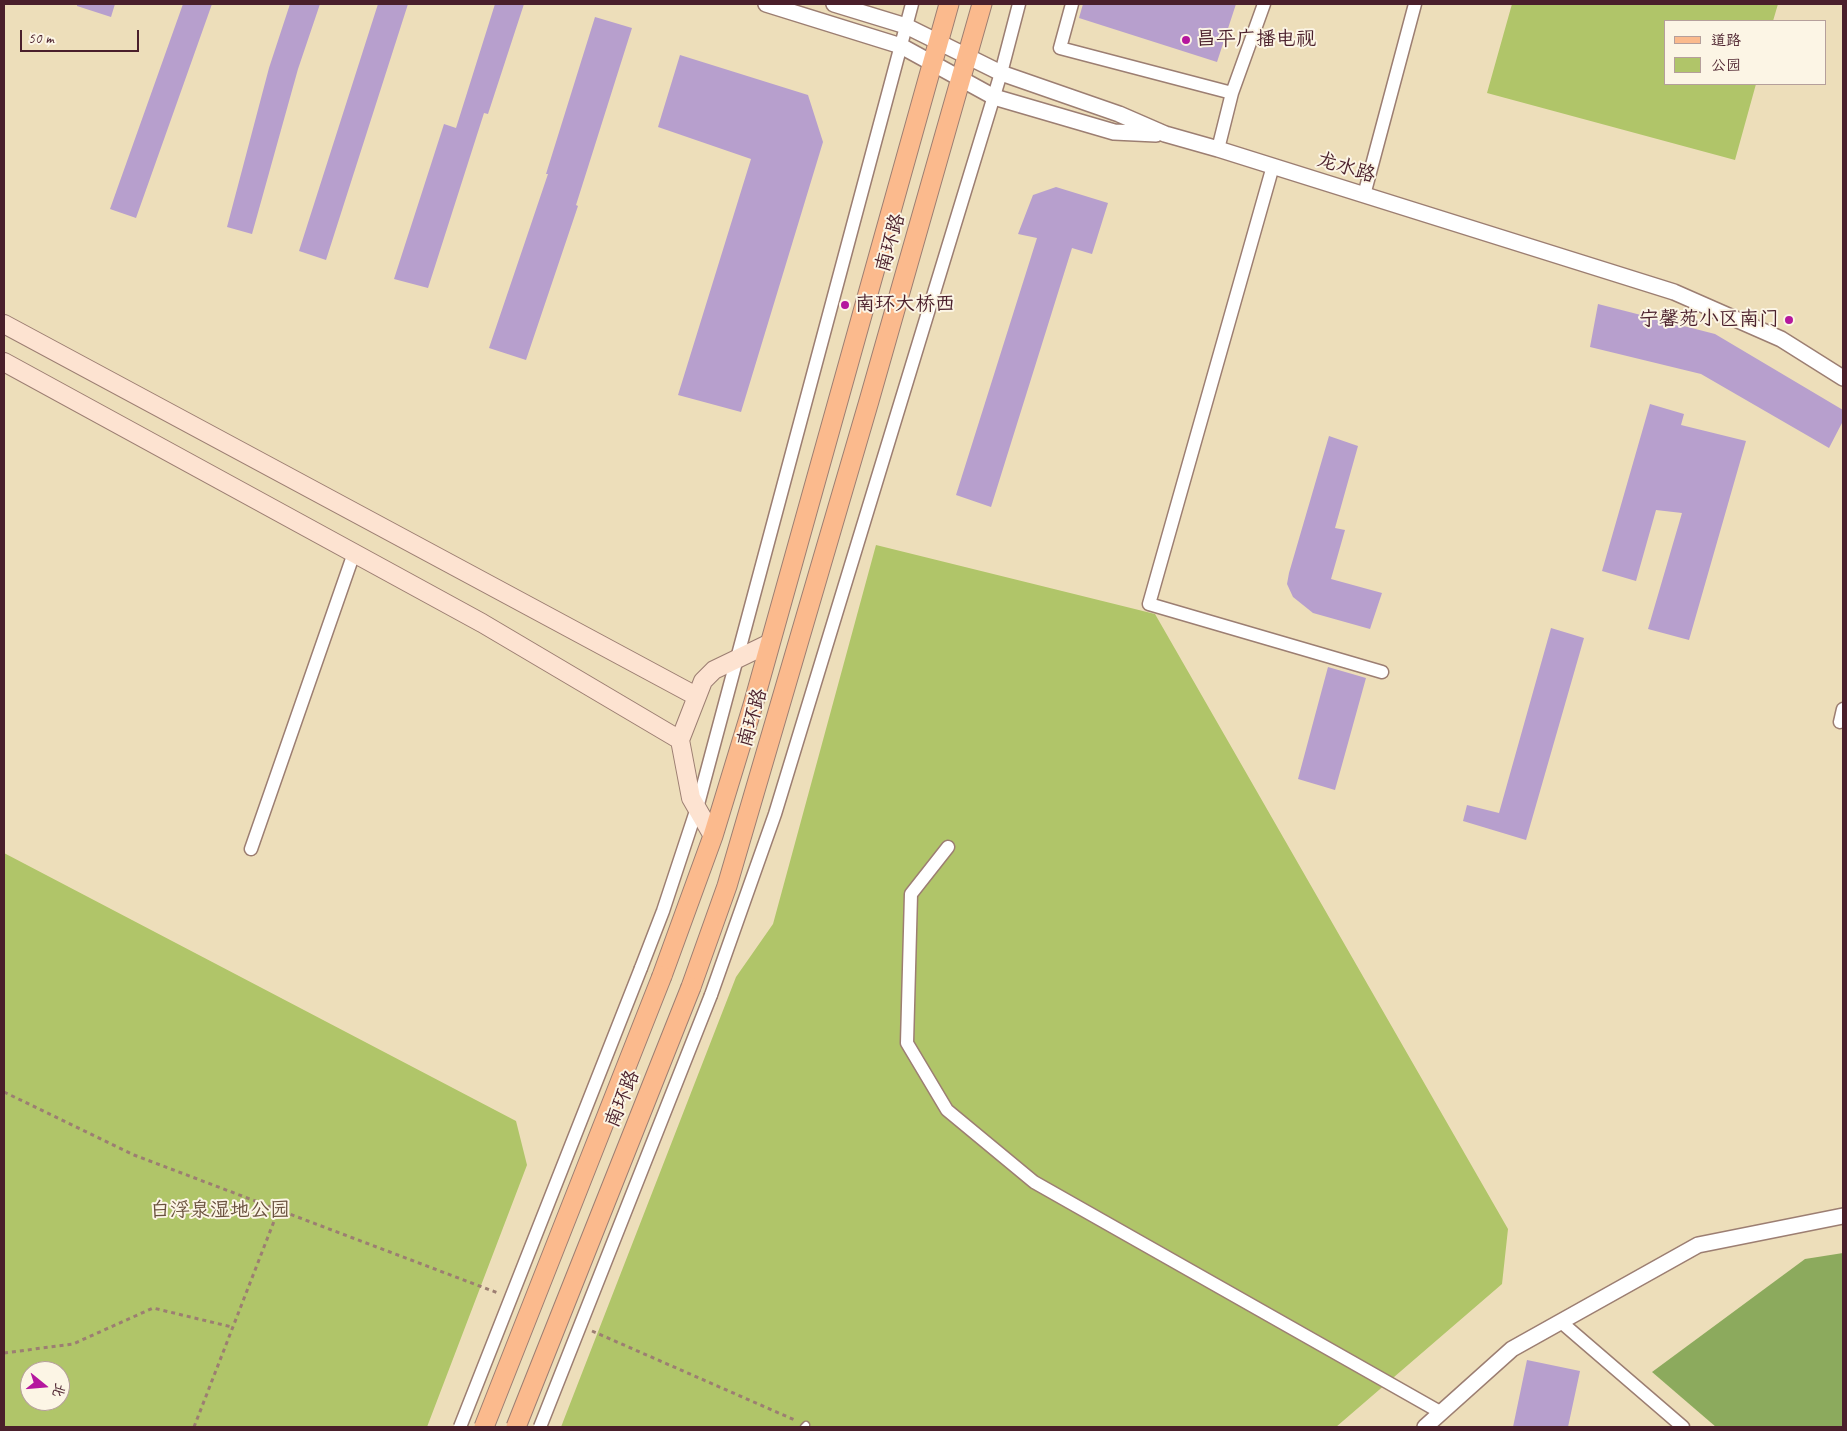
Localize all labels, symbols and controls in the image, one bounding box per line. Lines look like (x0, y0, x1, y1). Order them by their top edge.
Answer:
scale bar (22, 20, 141, 52)
legend (1664, 20, 1827, 85)
place label: 昌平广播电视 (1196, 28, 1316, 52)
text: 50 m (28, 29, 54, 48)
text: 道路 (1711, 31, 1741, 50)
marker: 昌平广播电视 (1180, 34, 1192, 46)
text: 公园 (1711, 56, 1741, 75)
street label: 龙水路 (1314, 148, 1378, 188)
street label: 南环路 (871, 211, 911, 275)
place label: 南环大桥西 (855, 293, 955, 317)
marker: 南环大桥西 (839, 299, 851, 311)
place label: 宁馨苑小区南门 (1639, 308, 1779, 332)
marker: 宁馨苑小区南门 (1783, 314, 1795, 326)
street label: 南环路 (733, 686, 773, 750)
street label: 南环路 (601, 1067, 645, 1131)
park label: 白浮泉湿地公园 (150, 1199, 290, 1223)
north arrow (20, 1361, 70, 1411)
text: 北 (49, 1381, 69, 1399)

